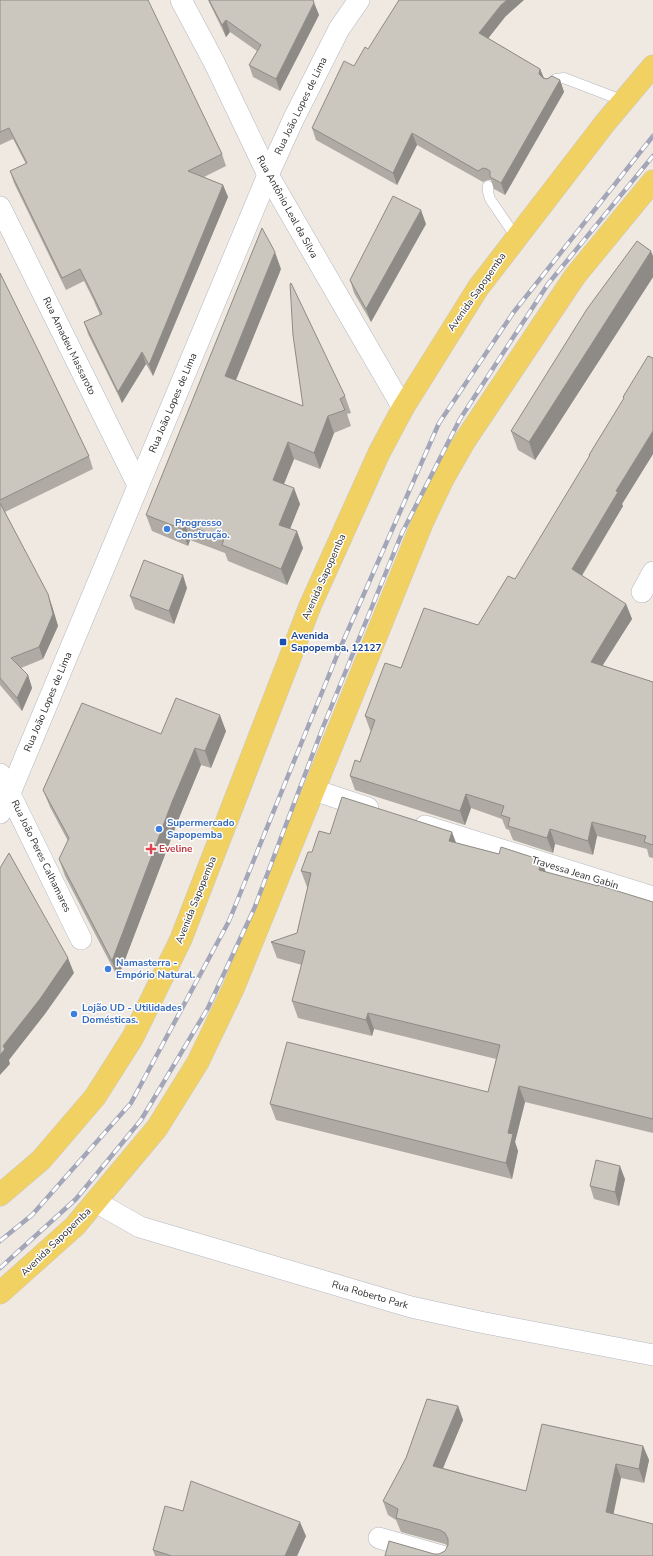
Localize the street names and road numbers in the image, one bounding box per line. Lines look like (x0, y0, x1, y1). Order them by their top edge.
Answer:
street label: Rua João Lopes de Lima (271, 55, 331, 157)
street label: Rua Antônio Leal da Silva (253, 153, 321, 261)
street label: Avenida Sapopemba (445, 250, 509, 334)
street label: Rua Amadeu Massaroto (39, 295, 99, 398)
street label: Rua João Lopes de Lima (146, 351, 200, 455)
street label: Avenida Sapopemba (299, 532, 349, 622)
street label: Rua João Lopes de Lima (21, 650, 75, 754)
street label: Rua João Peres Calhamares (8, 797, 74, 915)
street label: Travessa Jean Gabin (530, 853, 620, 893)
street label: Avenida Sapopemba (172, 854, 220, 946)
street label: Avenida Sapopemba (18, 1205, 94, 1279)
street label: Rua Roberto Park (330, 1277, 411, 1313)

